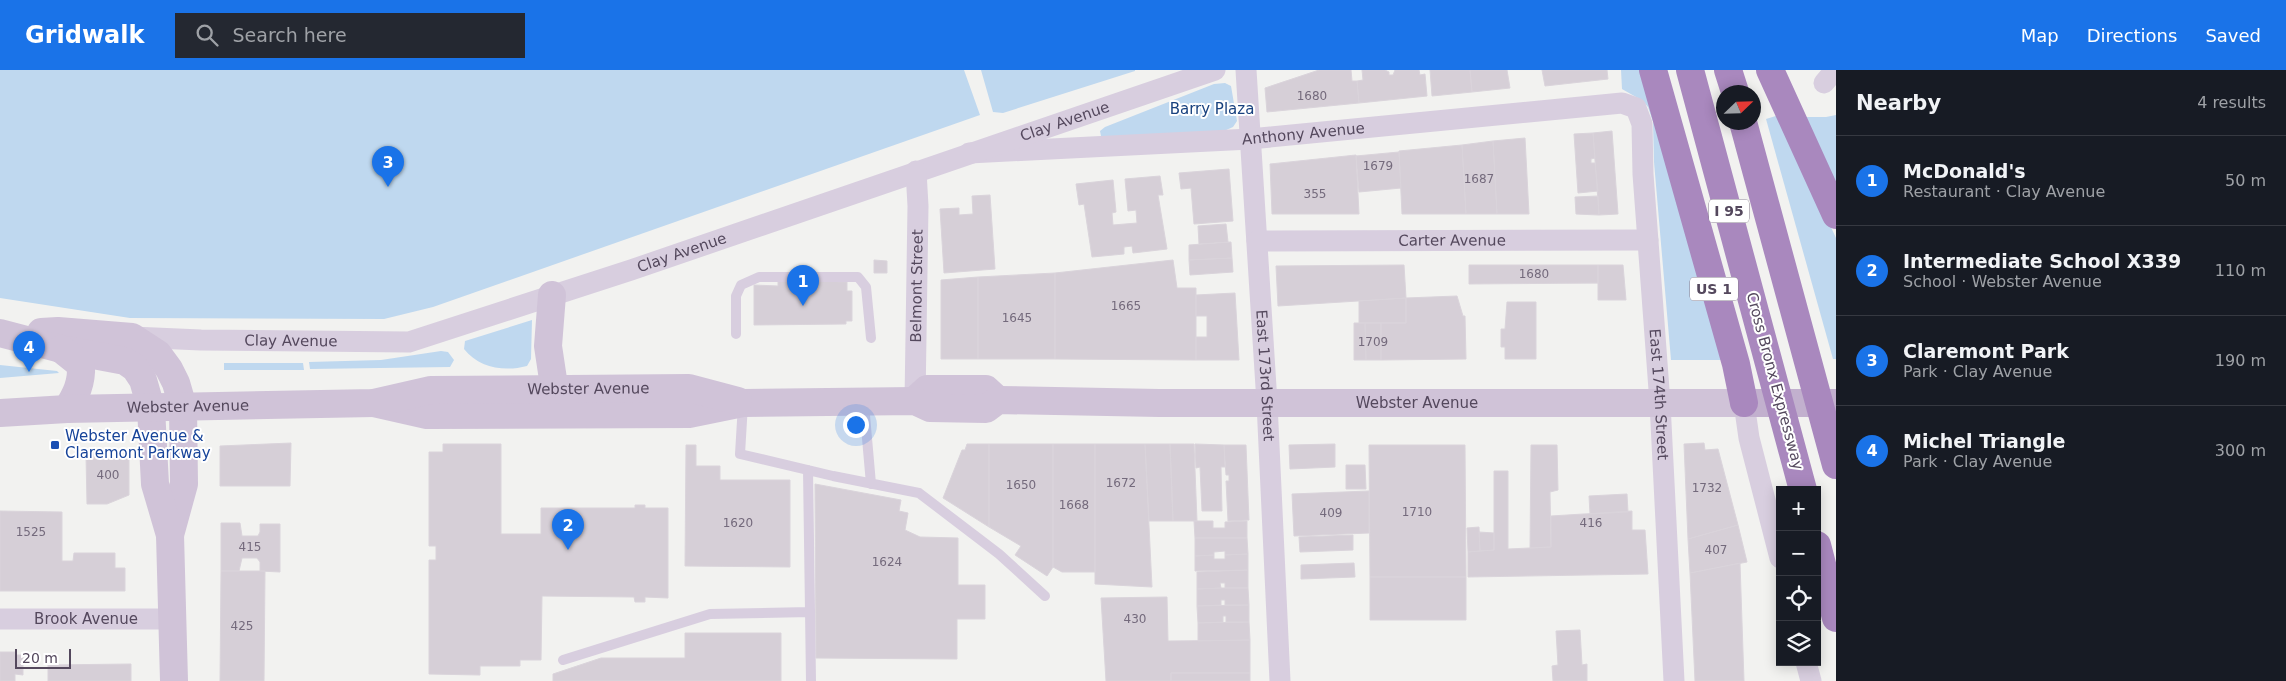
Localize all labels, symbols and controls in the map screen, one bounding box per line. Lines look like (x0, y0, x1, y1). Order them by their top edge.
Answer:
search box (175, 13, 525, 58)
text: Gridwalk (25, 21, 145, 49)
icon: search (193, 21, 221, 49)
text: Search here (233, 24, 347, 46)
text: Map (2021, 25, 2059, 46)
text: Directions (2087, 25, 2177, 46)
text: Saved (2205, 25, 2261, 46)
north arrow (1716, 85, 1761, 130)
house number: 1680 (1297, 89, 1327, 103)
text: Nearby (1856, 91, 1941, 115)
text: 4 results (2197, 93, 2266, 112)
street label: Clay Avenue (1018, 98, 1112, 145)
park label: Barry Plaza (1170, 100, 1254, 118)
street label: Anthony Avenue (1242, 119, 1366, 148)
pin: 3 (372, 146, 404, 187)
house number: 1679 (1363, 159, 1393, 173)
text: McDonald's (1903, 160, 2026, 182)
text: 1 (1866, 171, 1878, 190)
text: 50 m (2225, 171, 2266, 190)
house number: 1687 (1464, 172, 1494, 186)
text: Restaurant · Clay Avenue (1903, 182, 2105, 201)
house number: 355 (1304, 187, 1326, 201)
road number: I 95 (1709, 200, 1749, 222)
street label: Clay Avenue (635, 229, 729, 276)
street label: Belmont Street (907, 229, 927, 343)
street label: Carter Avenue (1398, 231, 1506, 250)
text: Intermediate School X339 (1903, 250, 2181, 272)
text: 2 (1866, 261, 1878, 280)
text: 110 m (2215, 261, 2266, 280)
pin: 1 (787, 265, 819, 306)
house number: 1680 (1519, 267, 1549, 281)
text: School · Webster Avenue (1903, 272, 2102, 291)
road number: US 1 (1690, 278, 1738, 300)
street label: Cross Bronx Expressway (1743, 290, 1807, 472)
house number: 1665 (1111, 299, 1141, 313)
street label: East 173rd Street (1252, 309, 1278, 442)
house number: 1645 (1002, 311, 1032, 325)
street label: East 174th Street (1646, 328, 1672, 461)
pin: 4 (13, 331, 45, 372)
street label: Clay Avenue (244, 331, 338, 350)
house number: 1709 (1358, 335, 1388, 349)
text: Claremont Park (1903, 340, 2069, 362)
text: 3 (1866, 351, 1878, 370)
text: 190 m (2215, 351, 2266, 370)
text: Park · Clay Avenue (1903, 362, 2052, 381)
street label: Webster Avenue (527, 379, 650, 398)
street label: Webster Avenue (1356, 394, 1478, 412)
street label: Webster Avenue (126, 396, 249, 417)
your location (843, 412, 869, 438)
place label: Webster Avenue & Claremont Parkway (65, 427, 211, 462)
text: Michel Triangle (1903, 430, 2065, 452)
marker: Webster Avenue & Claremont Parkway (49, 439, 61, 451)
text: 4 (1866, 441, 1878, 460)
text: 300 m (2215, 441, 2266, 460)
text: Park · Clay Avenue (1903, 452, 2052, 471)
house number: 400 (97, 468, 119, 482)
house number: 1672 (1106, 476, 1136, 490)
house number: 1650 (1006, 478, 1036, 492)
house number: 1732 (1692, 481, 1722, 495)
map controls (1776, 486, 1821, 666)
button: + (1776, 486, 1821, 531)
house number: 1668 (1059, 498, 1089, 512)
house number: 1710 (1402, 505, 1432, 519)
house number: 409 (1320, 506, 1342, 520)
pin: 2 (552, 509, 584, 550)
house number: 1620 (723, 516, 753, 530)
house number: 416 (1580, 516, 1602, 530)
house number: 1525 (16, 525, 46, 539)
button: − (1776, 531, 1821, 576)
house number: 415 (239, 540, 261, 554)
house number: 407 (1705, 543, 1727, 557)
house number: 1624 (872, 555, 902, 569)
button: locate (1776, 576, 1821, 621)
street label: Brook Avenue (34, 610, 138, 628)
house number: 430 (1124, 612, 1146, 626)
house number: 425 (231, 619, 253, 633)
button: layers (1776, 621, 1821, 666)
scale bar (15, 646, 71, 669)
text: 20 m (22, 650, 58, 666)

